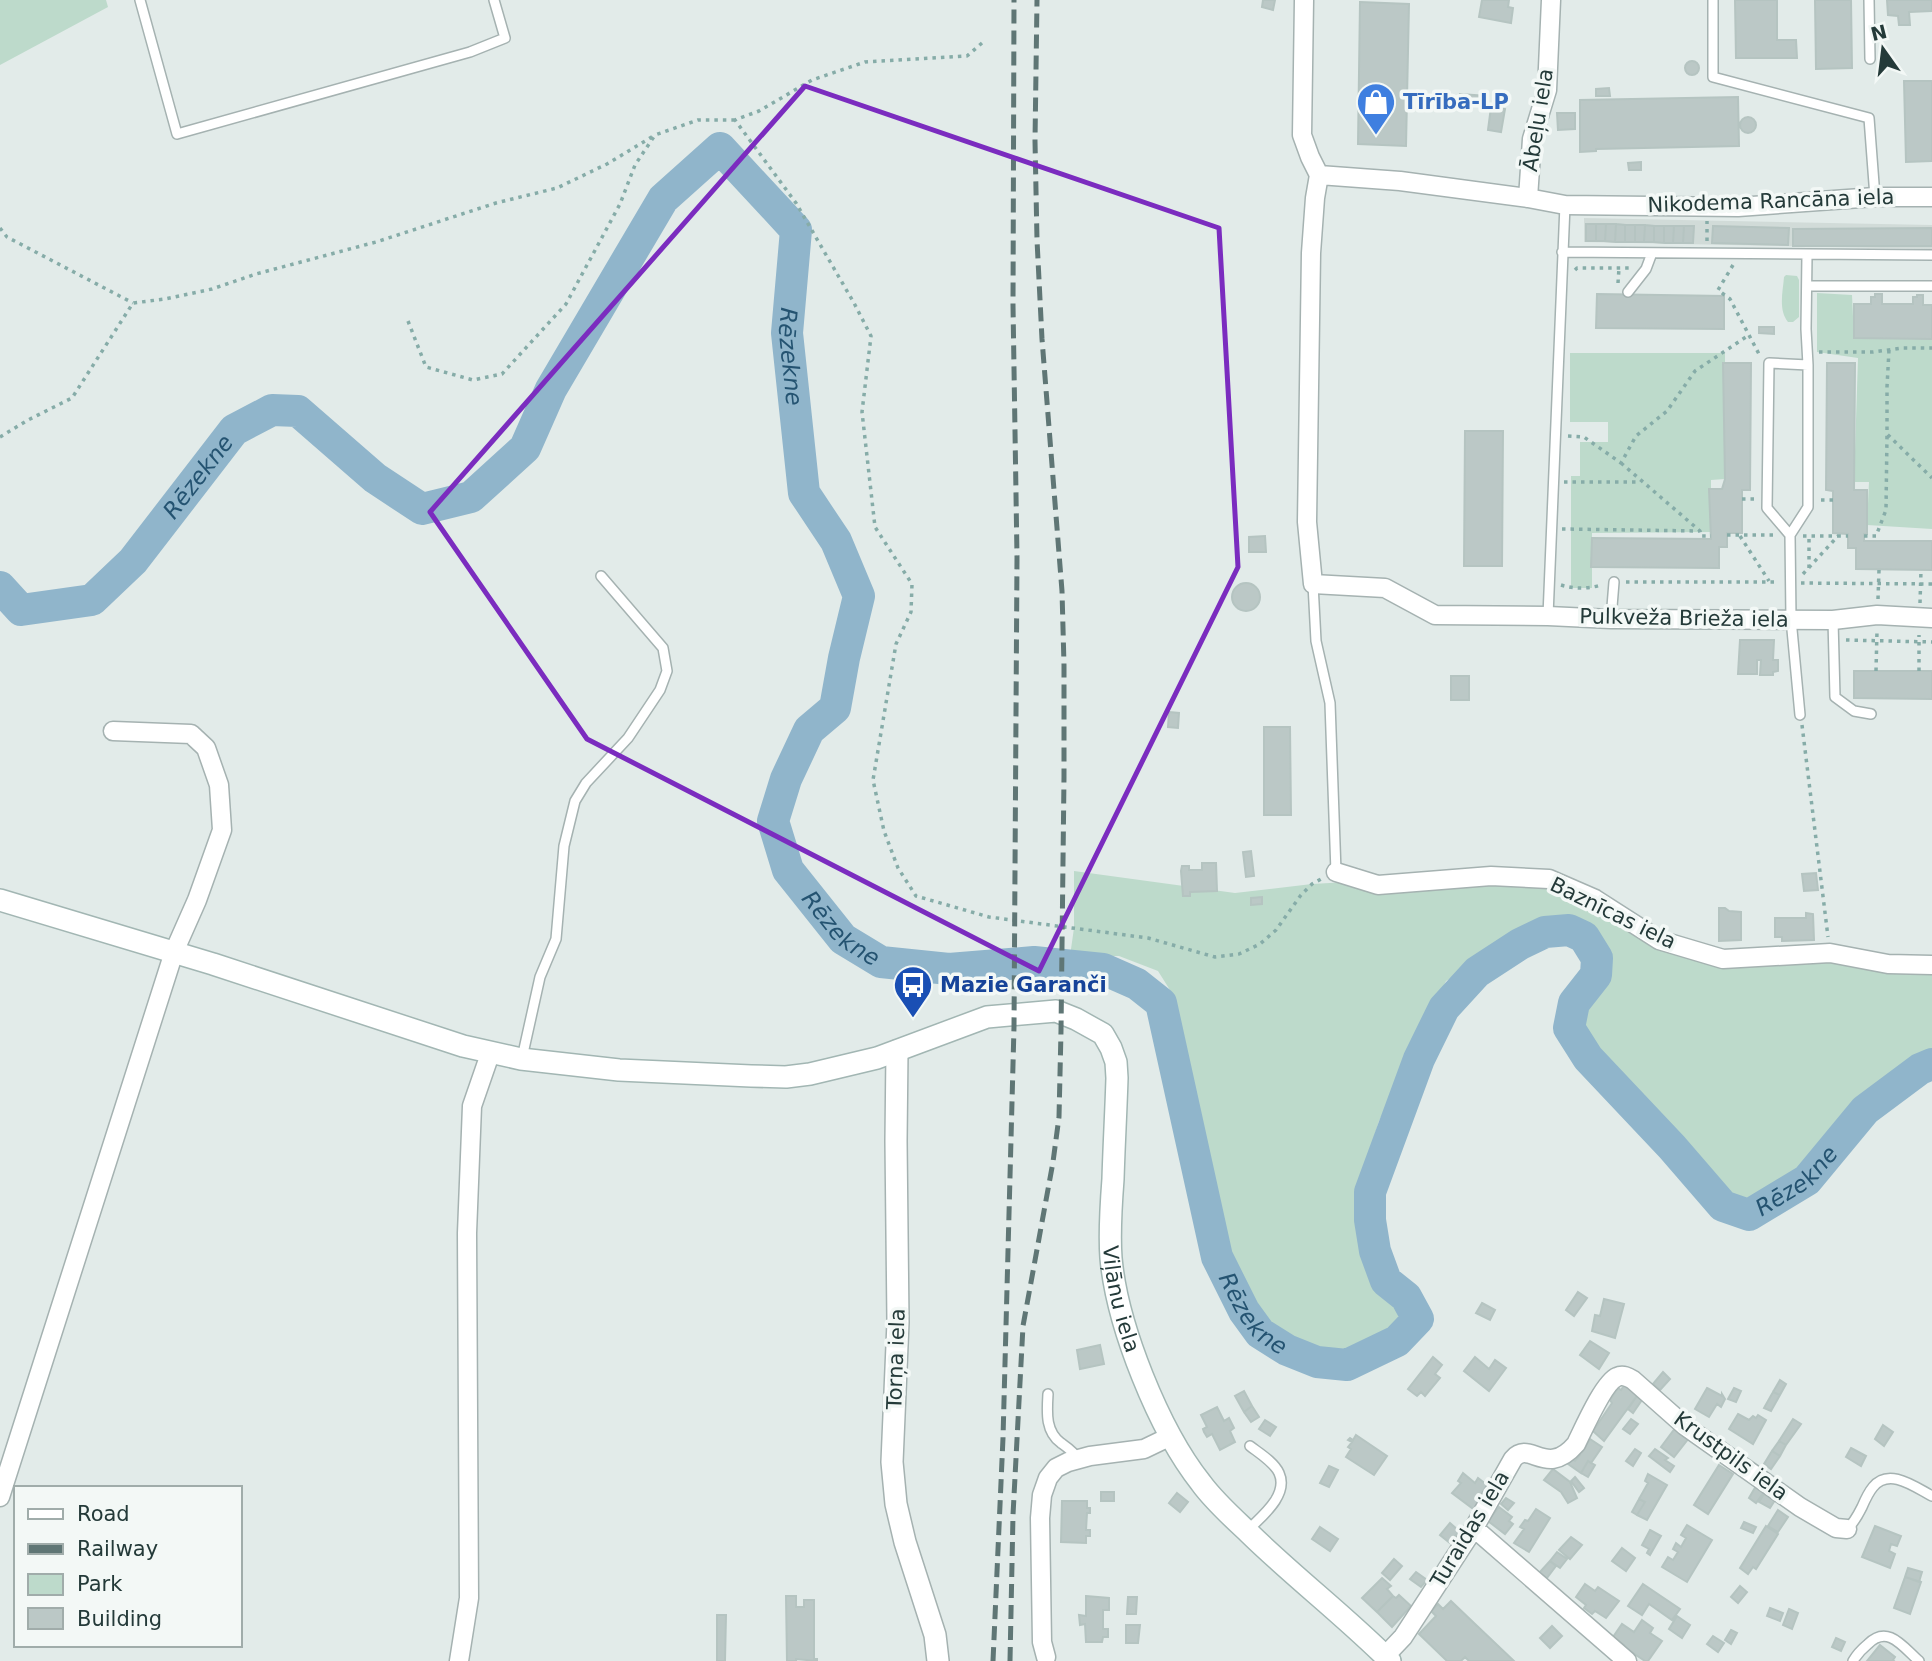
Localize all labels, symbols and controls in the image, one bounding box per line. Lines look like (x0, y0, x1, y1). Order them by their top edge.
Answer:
north arrow (1848, 14, 1918, 84)
text: N (1869, 20, 1889, 45)
street label: Ābeļu iela (1518, 67, 1558, 173)
shop icon: Tīrība-LP (1355, 81, 1397, 136)
place label: Tīrība-LP (1403, 90, 1509, 114)
street label: Nikodema Rancāna iela (1647, 185, 1895, 217)
water label: Rēzekne (774, 306, 808, 407)
water label: Rēzekne (158, 430, 238, 524)
street label: Pulkveža Brieža iela (1579, 604, 1789, 632)
street label: Baznīcas iela (1546, 872, 1680, 954)
water label: Rēzekne (797, 886, 884, 971)
bus stop icon: Mazie Garanči (892, 964, 934, 1019)
place label: Mazie Garanči (940, 973, 1107, 997)
water label: Rēzekne (1751, 1141, 1843, 1221)
street label: Viļānu iela (1098, 1245, 1145, 1356)
water label: Rēzekne (1214, 1268, 1292, 1360)
street label: Torņa iela (882, 1308, 910, 1411)
street label: Krustpils iela (1669, 1407, 1793, 1505)
street label: Turaidas iela (1425, 1466, 1514, 1592)
legend (14, 1486, 242, 1647)
text: Road (77, 1502, 130, 1526)
text: Railway (77, 1537, 158, 1561)
text: Park (77, 1572, 123, 1596)
text: Building (77, 1607, 162, 1631)

